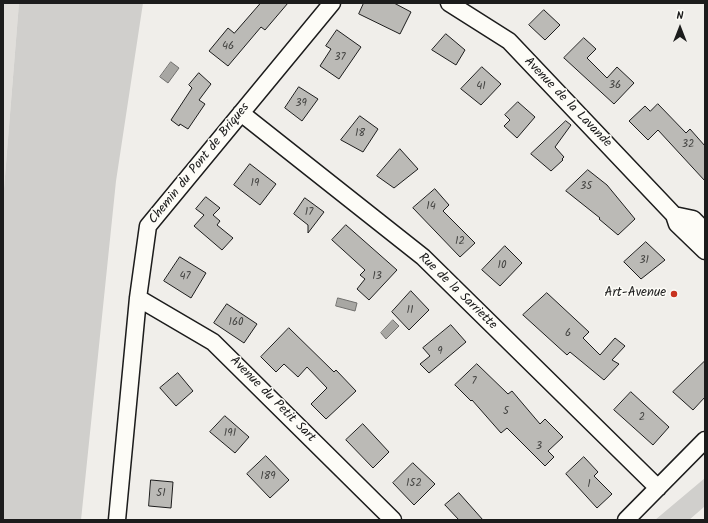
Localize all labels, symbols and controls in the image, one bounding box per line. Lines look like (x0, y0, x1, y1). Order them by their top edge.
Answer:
text: N (677, 7, 683, 25)
north arrow (660, 8, 700, 48)
house number: 46 (222, 40, 234, 54)
house number: 37 (334, 51, 346, 65)
street label: Avenue de la Lavande (520, 55, 614, 151)
house number: 36 (609, 79, 621, 93)
house number: 41 (476, 80, 486, 94)
house number: 39 (295, 97, 307, 111)
street label: Chemin du Pont de Briques (146, 100, 254, 228)
house number: 18 (355, 127, 365, 141)
house number: 32 (682, 138, 694, 152)
house number: 19 (251, 177, 259, 191)
house number: 35 (580, 180, 592, 194)
house number: 14 (426, 200, 436, 214)
house number: 17 (305, 206, 313, 220)
house number: 12 (455, 235, 465, 249)
street label: Rue de la Sarriette (414, 250, 500, 334)
house number: 31 (639, 254, 649, 268)
house number: 10 (498, 259, 506, 273)
house number: 47 (179, 270, 191, 284)
house number: 13 (372, 270, 382, 284)
place label: Art-Avenue (605, 286, 666, 302)
marker: Art-Avenue (669, 289, 679, 299)
house number: 11 (407, 304, 413, 318)
house number: 160 (228, 316, 244, 330)
house number: 6 (565, 327, 571, 341)
house number: 9 (437, 345, 443, 359)
street label: Avenue du Petit Sart (226, 354, 318, 446)
house number: 7 (471, 375, 477, 389)
house number: 5 (503, 405, 509, 419)
house number: 2 (639, 411, 645, 425)
house number: 191 (224, 427, 236, 441)
house number: 3 (536, 440, 542, 454)
house number: 189 (260, 470, 276, 484)
house number: 152 (406, 477, 422, 491)
house number: 1 (587, 478, 591, 492)
house number: 51 (156, 487, 166, 501)

